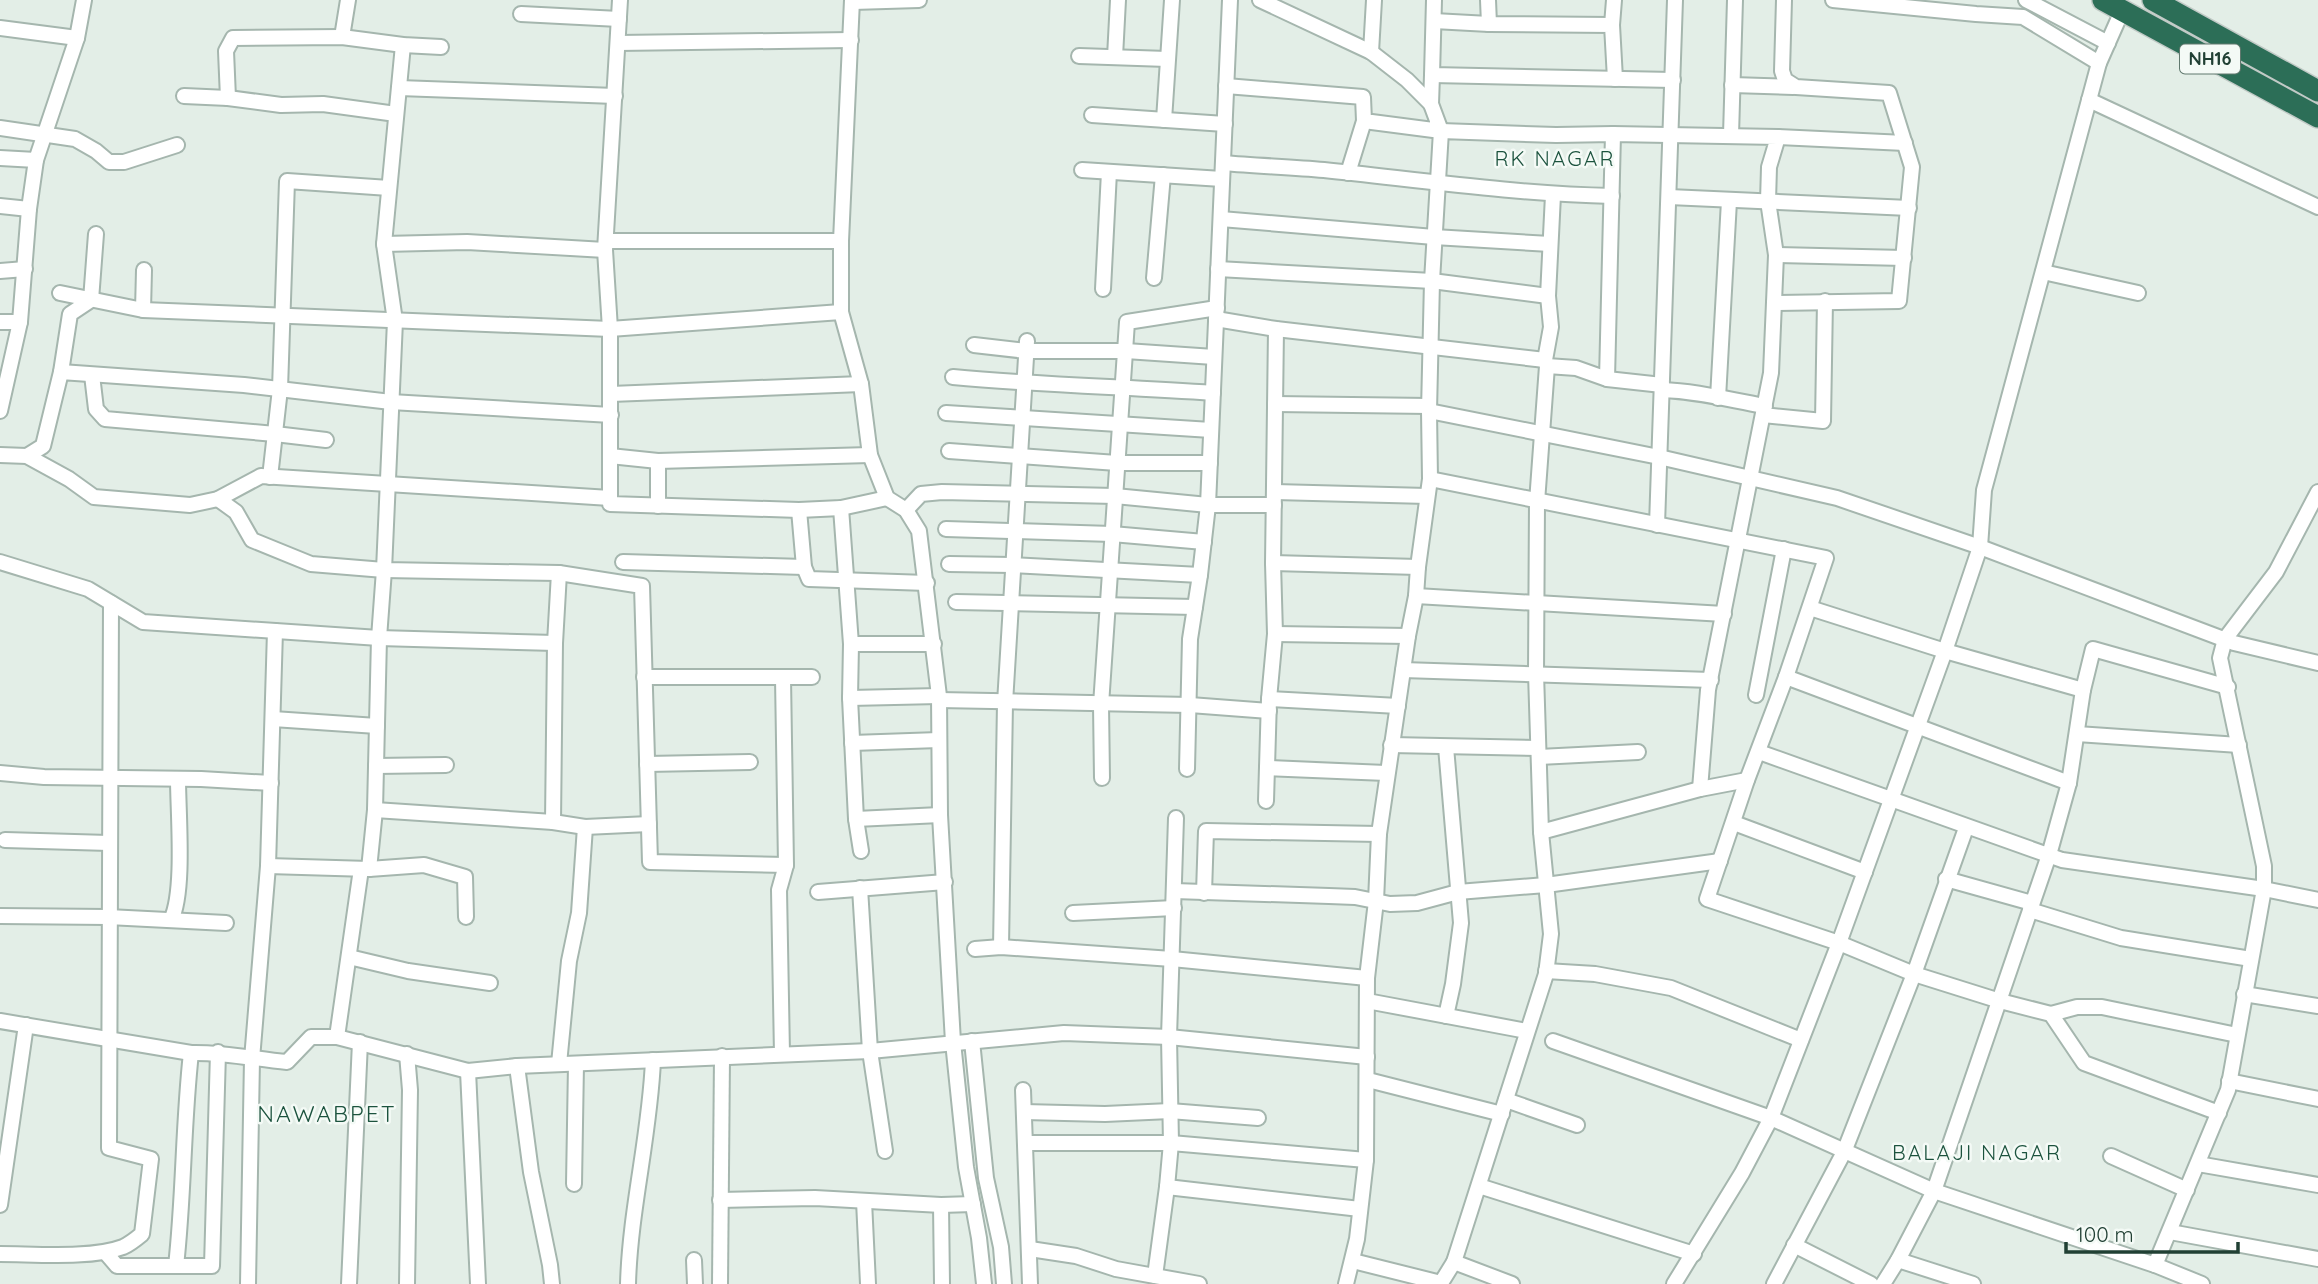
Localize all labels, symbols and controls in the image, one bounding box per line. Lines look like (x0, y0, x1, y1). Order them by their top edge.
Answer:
road number: NH16 (2180, 44, 2240, 74)
district label: RK NAGAR (1495, 145, 1616, 171)
district label: NAWABPET (257, 1099, 397, 1128)
district label: BALAJI NAGAR (1892, 1139, 2062, 1165)
scale bar (2066, 1210, 2238, 1254)
text: 100 m (2076, 1221, 2134, 1247)

